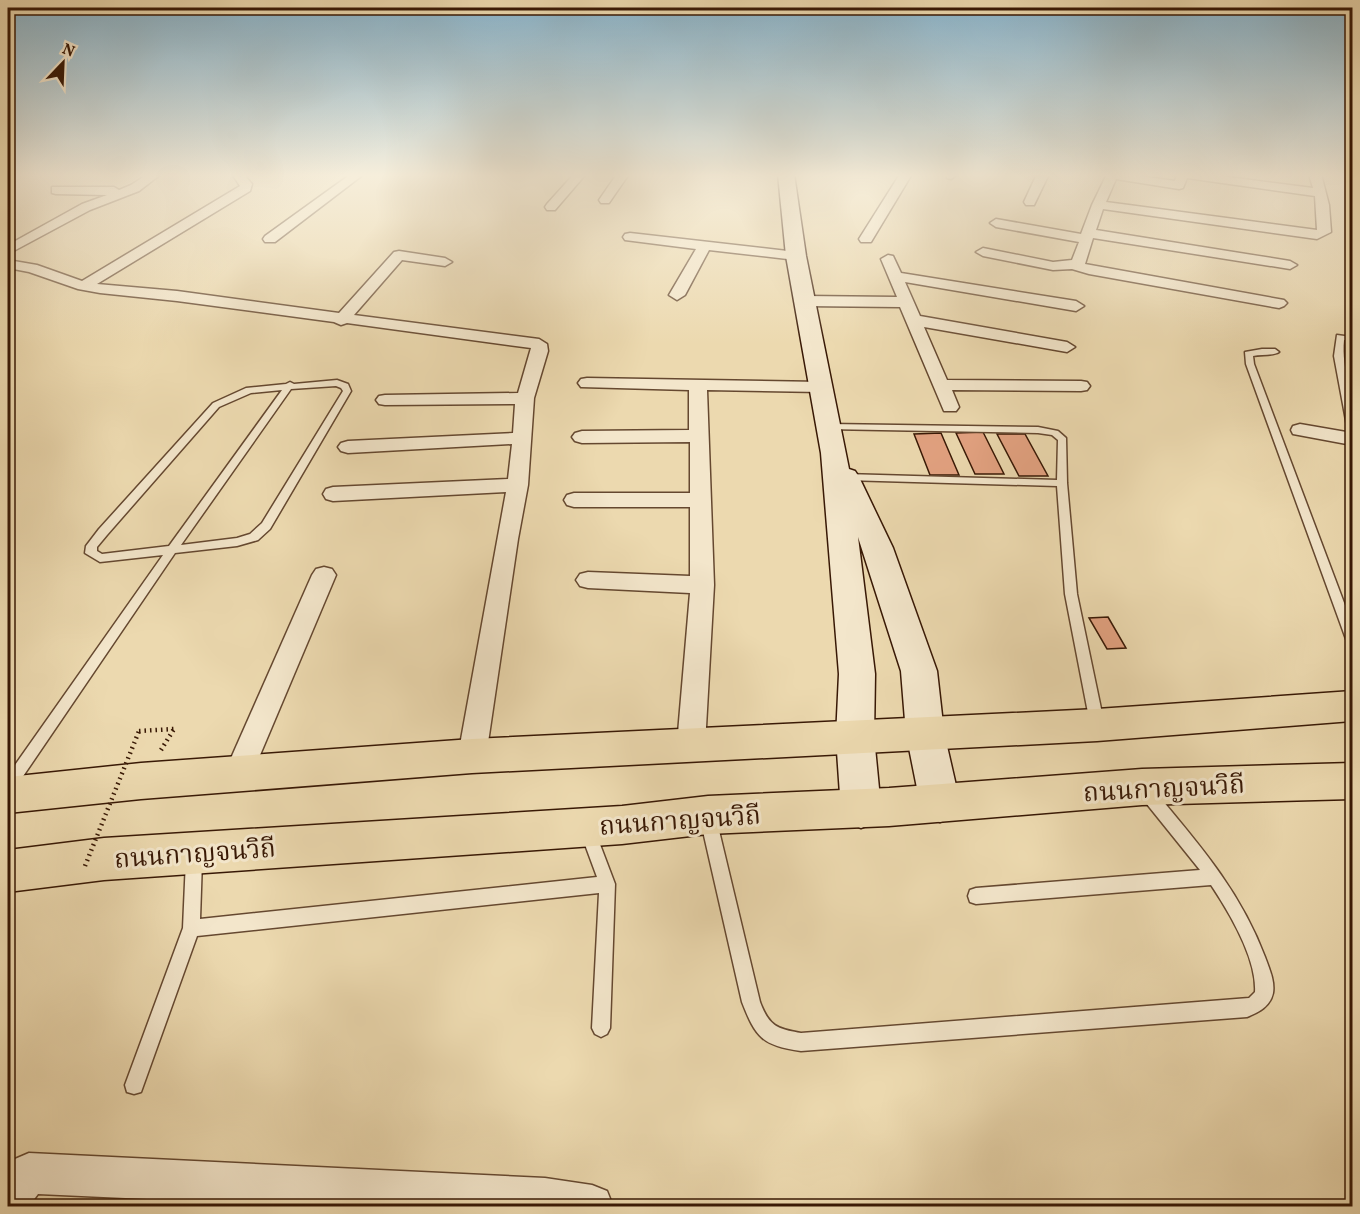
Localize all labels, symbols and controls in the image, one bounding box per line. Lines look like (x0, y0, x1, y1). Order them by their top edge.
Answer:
north arrow (33, 33, 93, 93)
text: N (58, 39, 78, 64)
street label: ถนนกาญจนวิถี (1082, 768, 1246, 812)
street label: ถนนกาญจนวิถี (598, 798, 762, 846)
street label: ถนนกาญจนวิถี (113, 831, 277, 879)

